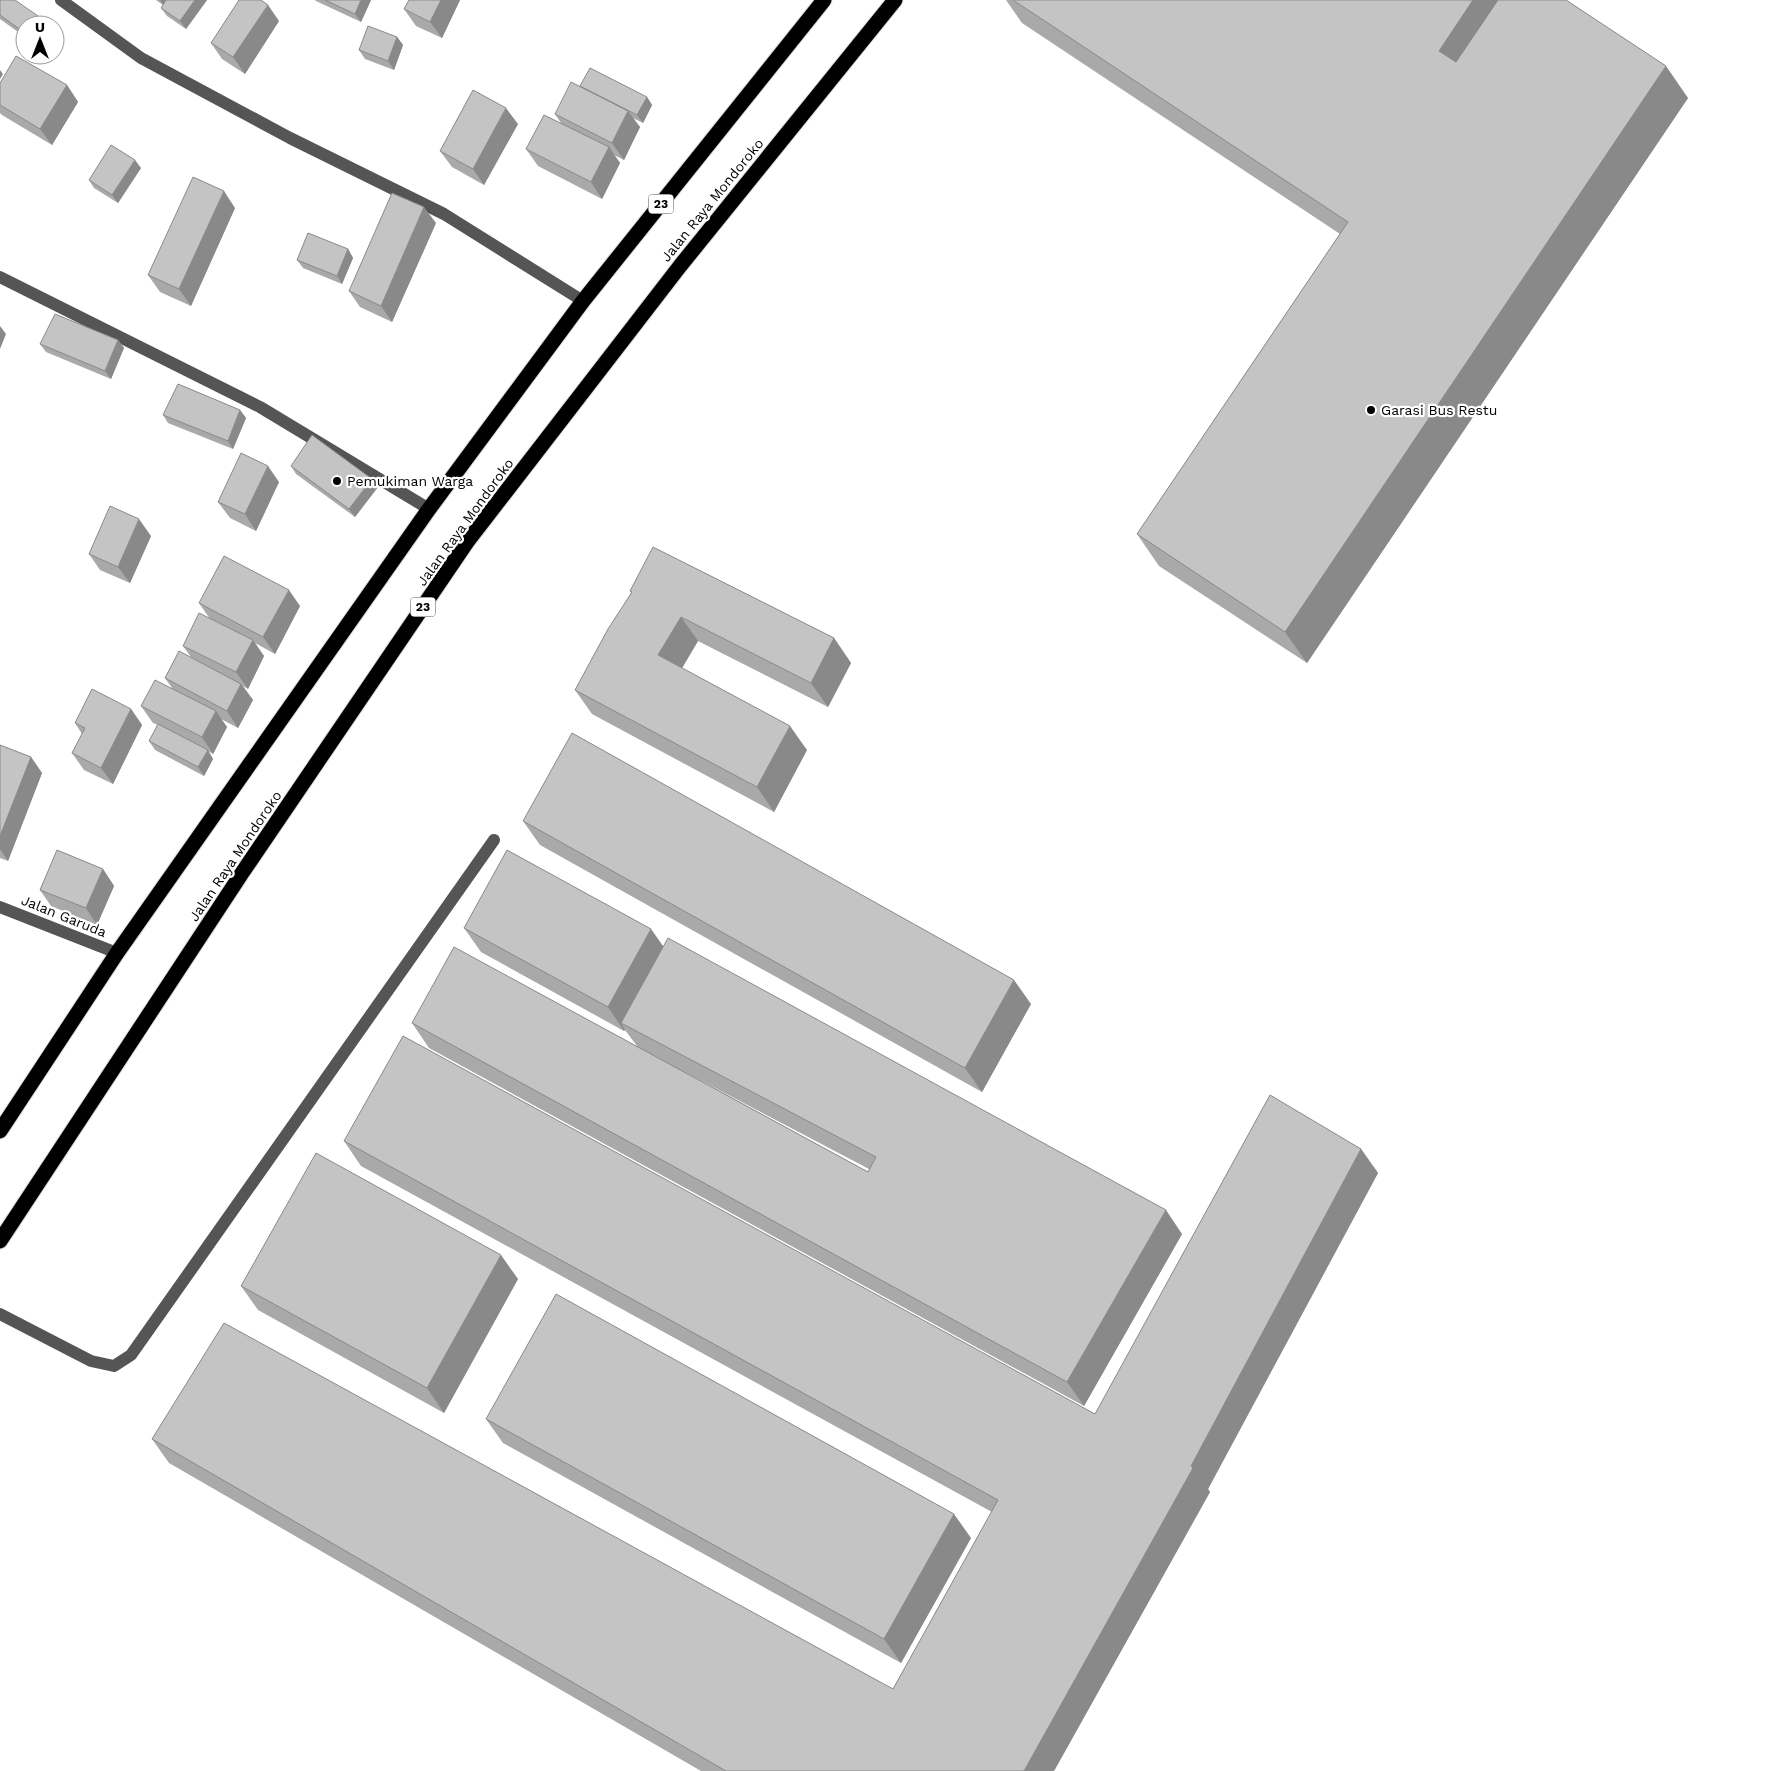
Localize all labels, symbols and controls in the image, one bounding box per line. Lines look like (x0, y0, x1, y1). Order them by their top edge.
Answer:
north arrow (15, 15, 65, 65)
text: U (35, 19, 45, 35)
street label: Jalan Raya Mondoroko (657, 135, 767, 265)
road number: 23 (648, 194, 674, 213)
place label: Garasi Bus Restu (1381, 402, 1497, 418)
marker: Garasi Bus Restu (1365, 404, 1377, 416)
street label: Jalan Raya Mondoroko (413, 455, 517, 589)
place label: Pemukiman Warga (347, 473, 473, 489)
marker: Pemukiman Warga (331, 475, 343, 487)
road number: 23 (410, 598, 436, 616)
street label: Jalan Raya Mondoroko (185, 788, 285, 924)
street label: Jalan Garuda (19, 892, 109, 940)

